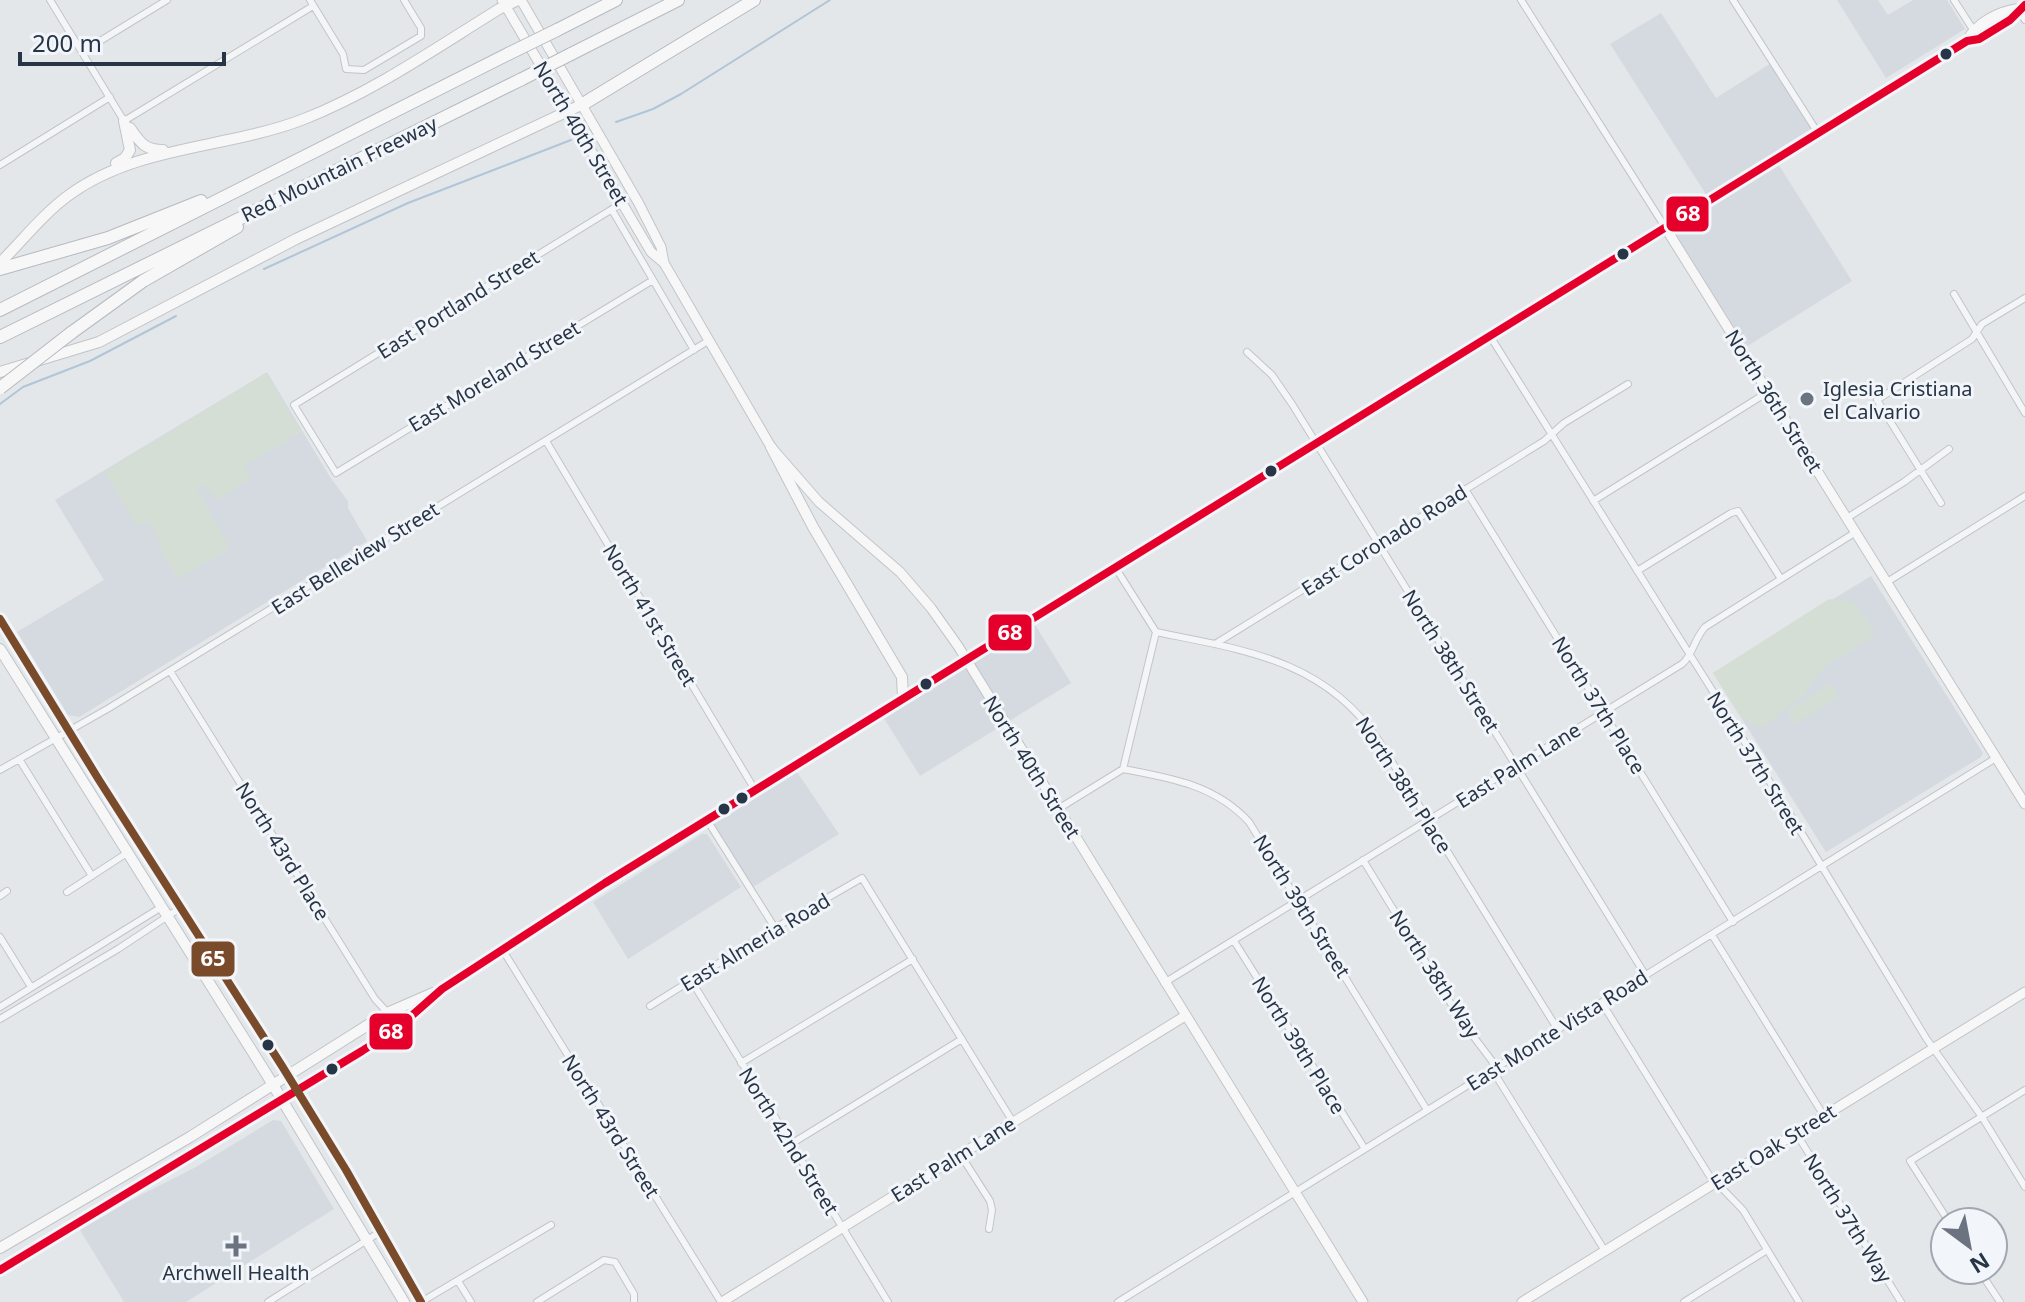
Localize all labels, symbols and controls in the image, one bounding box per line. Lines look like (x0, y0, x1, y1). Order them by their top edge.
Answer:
scale bar (20, 16, 224, 66)
text: 200 m (32, 26, 102, 59)
unlabelled marker (1938, 46, 1954, 62)
street label: North 40th Street (527, 56, 635, 210)
street label: Red Mountain Freeway (237, 109, 442, 228)
line badge: 68 (1665, 195, 1710, 233)
text: 68 (1675, 197, 1701, 227)
street label: East Portland Street (372, 243, 544, 365)
unlabelled marker (1615, 246, 1631, 262)
street label: East Moreland Street (403, 314, 585, 438)
street label: North 36th Street (1719, 324, 1829, 478)
place label: Iglesia Cristiana el Calvario (1823, 375, 1973, 425)
marker: Iglesia Cristiana el Calvario (1798, 390, 1816, 408)
unlabelled marker (1263, 463, 1279, 479)
street label: East Coronado Road (1296, 478, 1472, 602)
street label: East Belleview Street (266, 495, 444, 621)
street label: North 41st Street (597, 539, 703, 691)
street label: North 38th Street (1396, 584, 1506, 738)
line badge: 68 (987, 613, 1033, 652)
text: 68 (997, 616, 1023, 646)
street label: North 37th Place (1546, 631, 1652, 779)
unlabelled marker (918, 676, 934, 692)
street label: North 37th Street (1701, 686, 1811, 840)
street label: North 40th Street (977, 690, 1087, 844)
street label: North 38th Place (1350, 712, 1458, 858)
street label: East Palm Lane (1451, 716, 1585, 814)
street label: North 43rd Place (230, 777, 336, 925)
unlabelled marker (734, 790, 750, 806)
unlabelled marker (716, 801, 732, 817)
street label: North 39th Street (1247, 829, 1357, 983)
street label: East Almeria Road (675, 887, 835, 997)
street label: North 38th Way (1383, 905, 1487, 1044)
line badge: 65 (190, 940, 236, 978)
text: 65 (200, 942, 226, 972)
street label: East Monte Vista Road (1461, 963, 1653, 1097)
street label: North 39th Place (1246, 971, 1352, 1119)
line badge: 68 (368, 1012, 414, 1051)
text: 68 (378, 1015, 404, 1045)
unlabelled marker (260, 1037, 276, 1053)
street label: North 43rd Street (556, 1049, 666, 1203)
unlabelled marker (324, 1061, 340, 1077)
street label: North 42nd Street (733, 1062, 845, 1220)
street label: East Oak Street (1705, 1098, 1841, 1196)
street label: East Palm Lane (886, 1110, 1020, 1208)
street label: North 37th Way (1797, 1148, 1899, 1288)
north arrow (1929, 1206, 2009, 1286)
marker: Archwell Health (225, 1235, 247, 1257)
text: N (1965, 1246, 1996, 1281)
place label: Archwell Health (162, 1259, 310, 1286)

